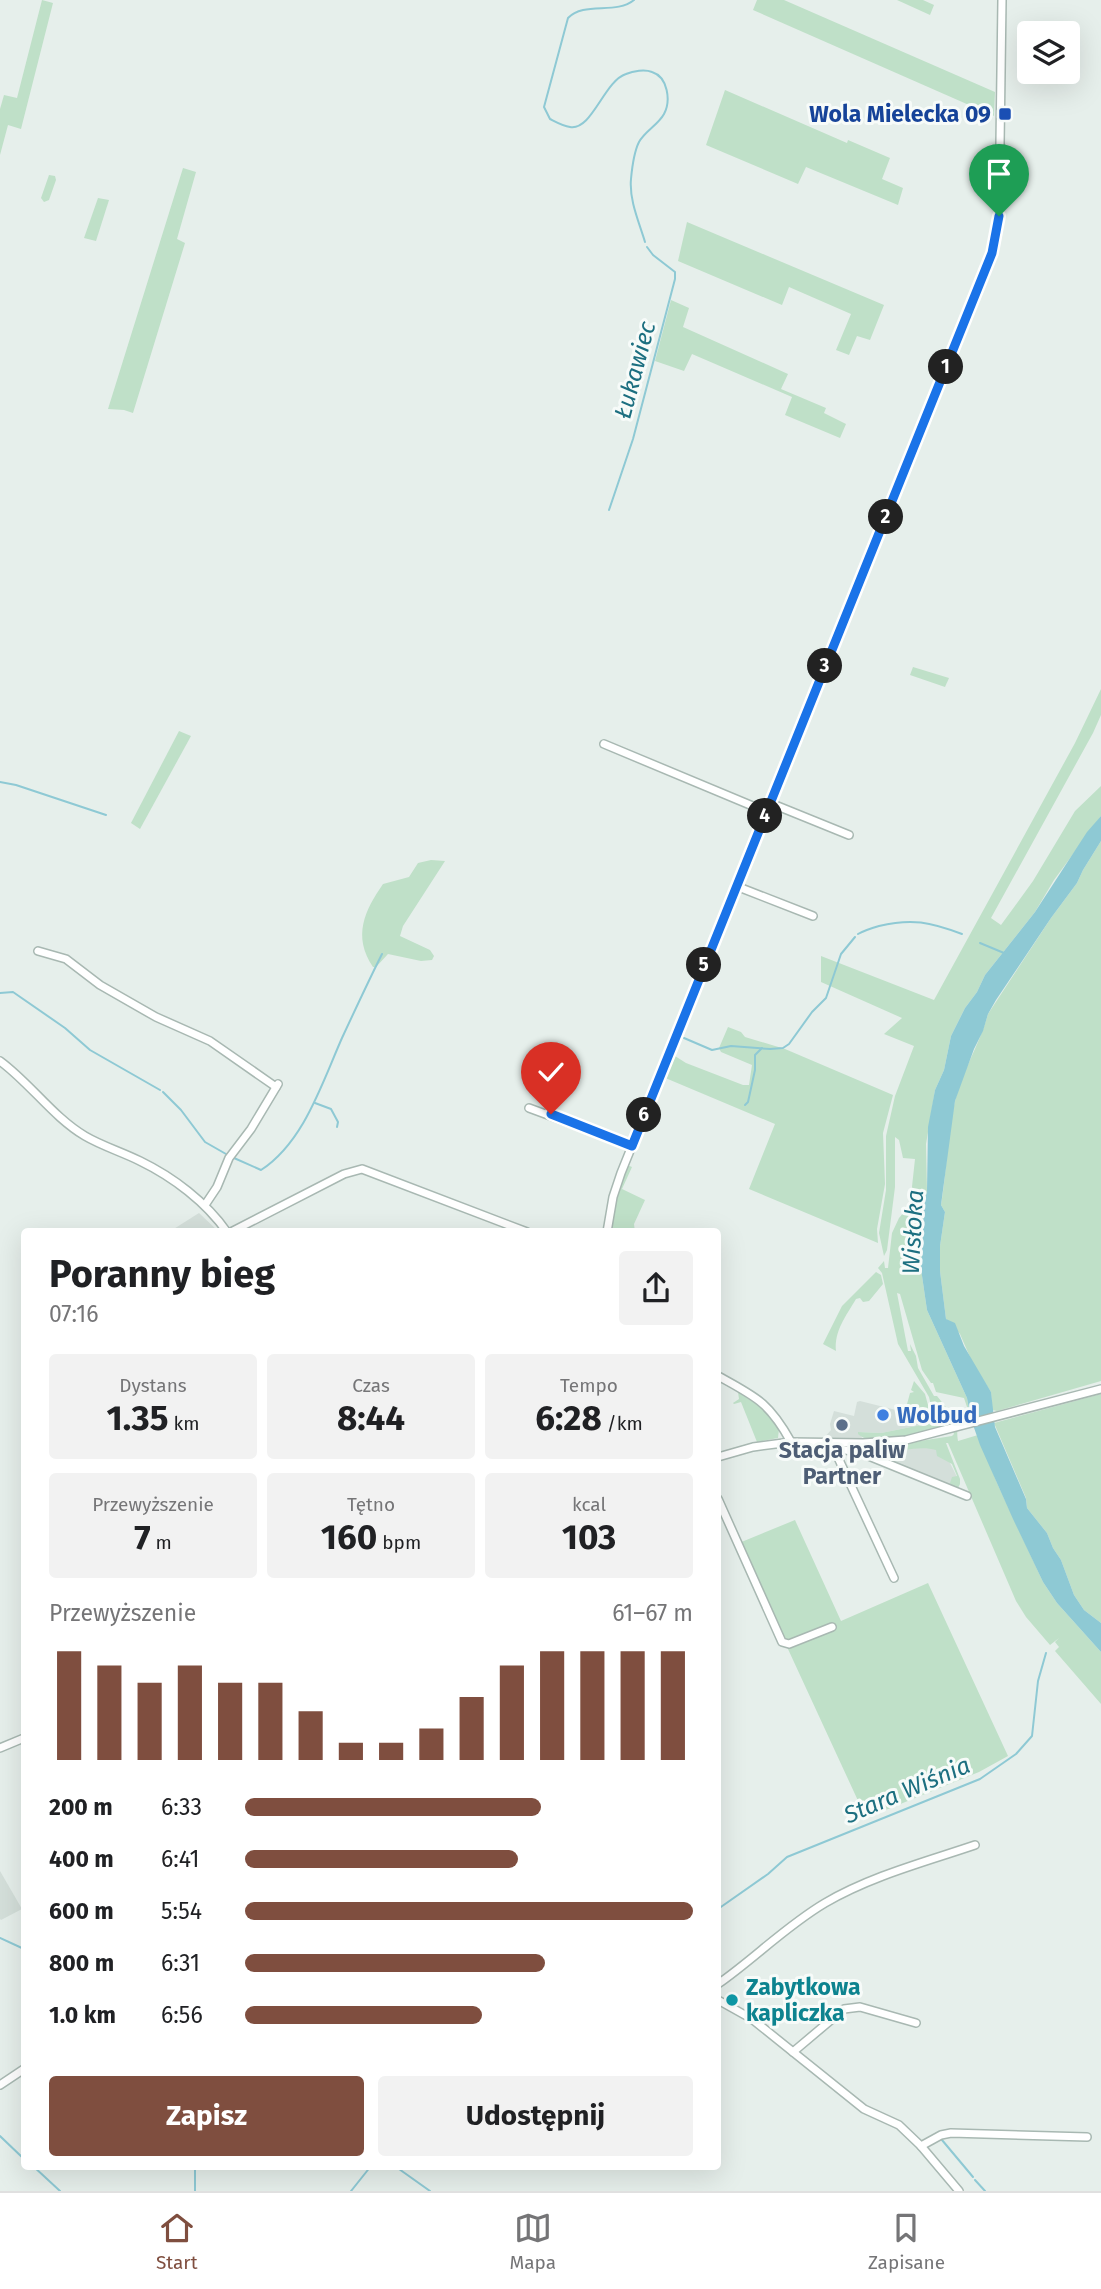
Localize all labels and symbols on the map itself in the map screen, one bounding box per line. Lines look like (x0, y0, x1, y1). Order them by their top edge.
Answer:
place label: Wola Mielecka 09 (809, 100, 991, 128)
marker: Wola Mielecka 09 (997, 106, 1013, 122)
pin (969, 144, 1029, 216)
water label: Łukawiec (609, 318, 662, 422)
pin: 1 (928, 350, 964, 384)
pin: 2 (868, 500, 903, 534)
pin: 3 (808, 648, 842, 684)
pin: 4 (748, 798, 782, 834)
pin: 5 (686, 948, 722, 982)
pin (521, 1042, 581, 1114)
pin: 6 (626, 1098, 662, 1132)
water label: Wisłoka (897, 1189, 929, 1275)
place label: Wolbud (897, 1401, 977, 1429)
marker: Wolbud (875, 1407, 891, 1423)
marker: Stacja paliw Partner (834, 1417, 850, 1433)
place label: Stacja paliw Partner (779, 1436, 906, 1490)
water label: Stara Wiśnia (839, 1751, 974, 1830)
place label: Zabytkowa kapliczka (746, 1973, 861, 2027)
marker: Zabytkowa kapliczka (724, 1992, 740, 2008)

